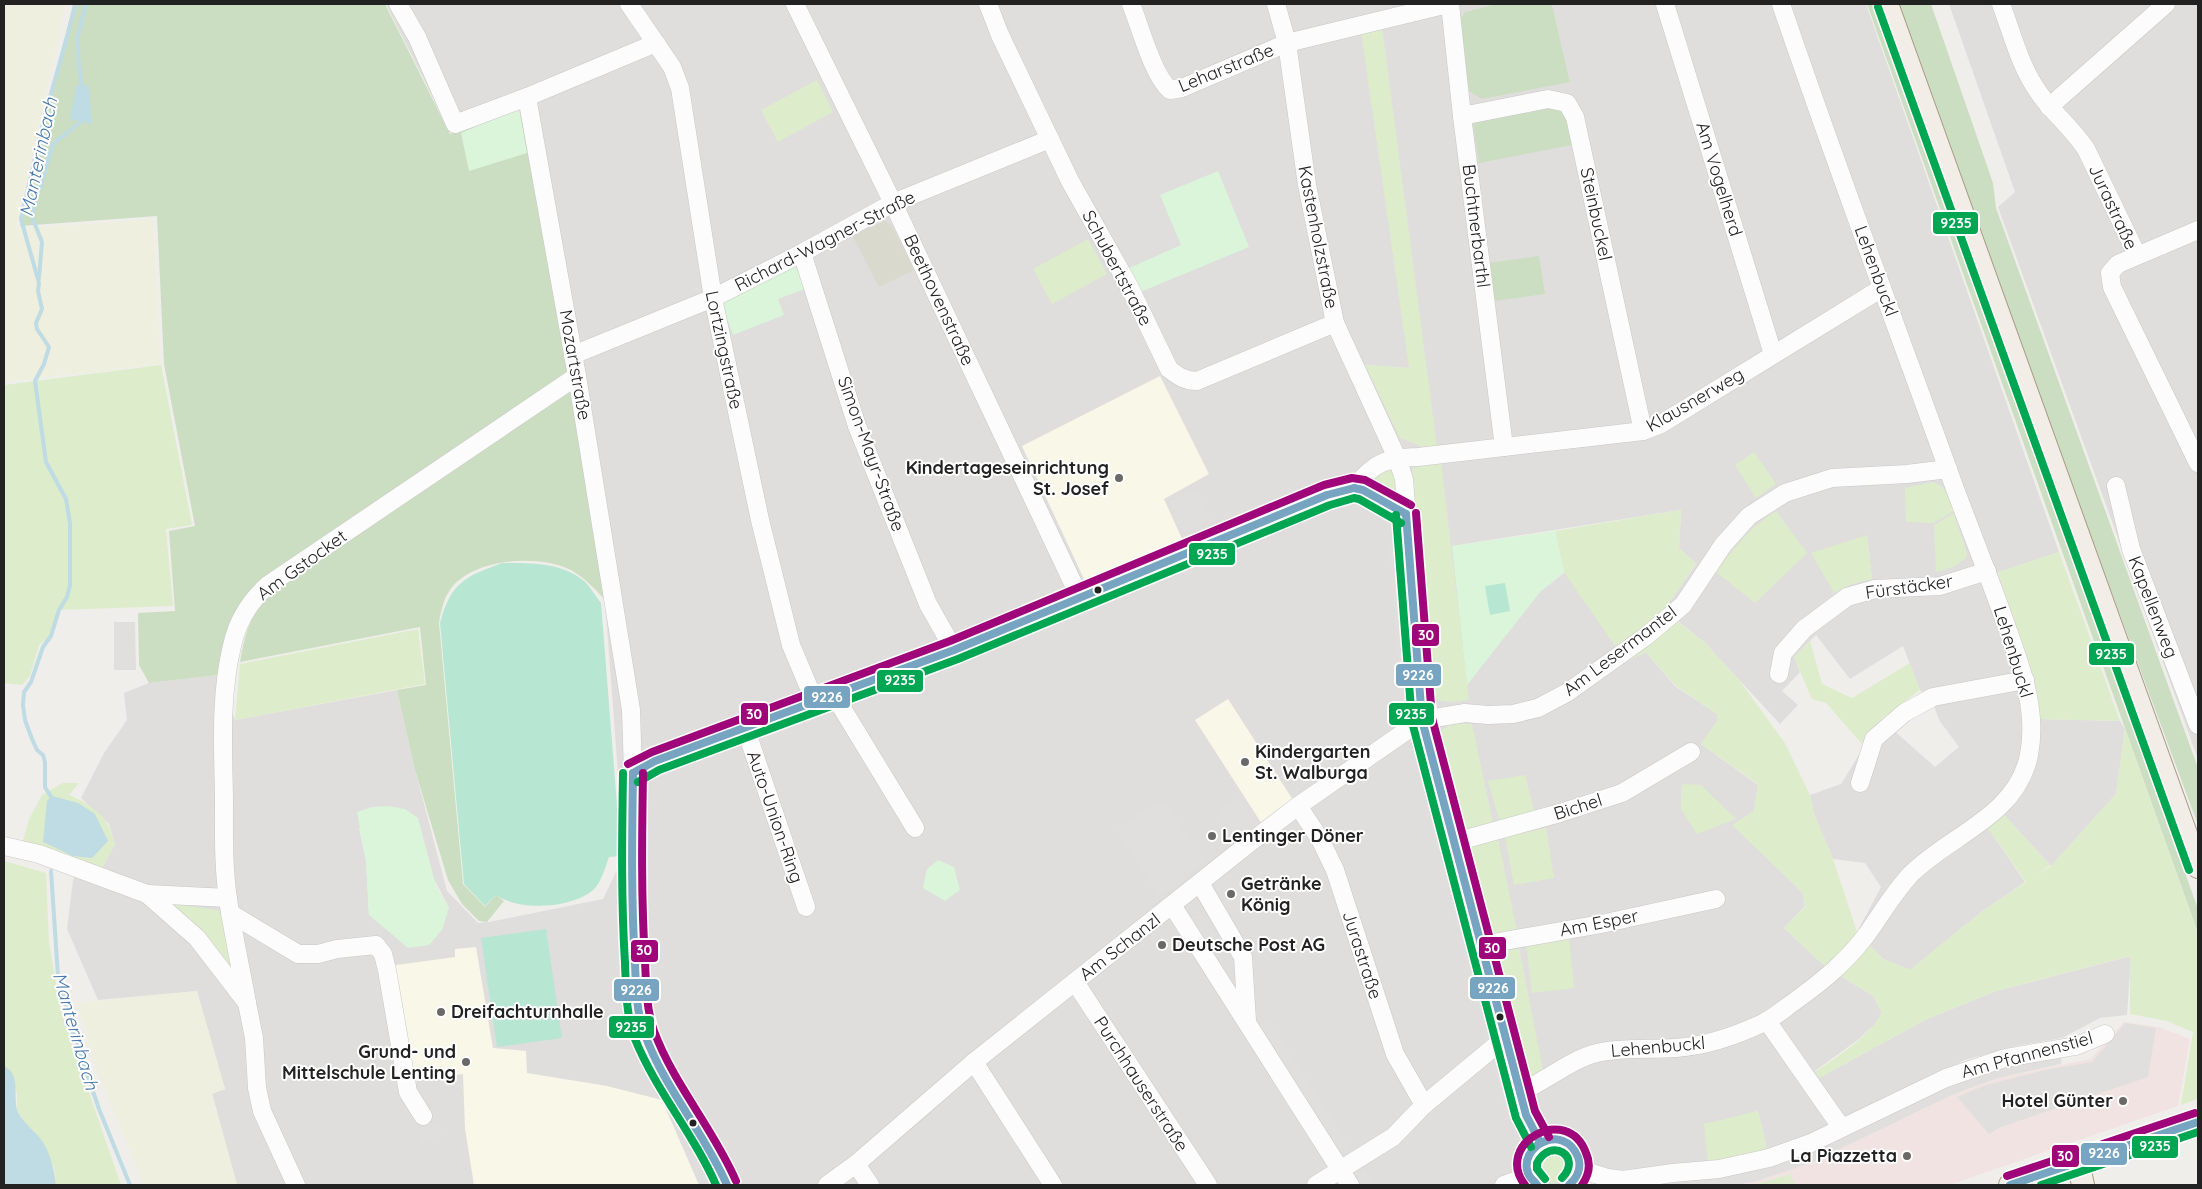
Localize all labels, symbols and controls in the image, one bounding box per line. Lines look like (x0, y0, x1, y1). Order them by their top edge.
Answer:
street label: Leharstraße (1175, 38, 1277, 97)
water label: Manterinbach (14, 94, 63, 219)
street label: Am Vogelherd (1691, 119, 1748, 239)
street label: Jurastraße (2084, 161, 2143, 253)
street label: Kastenholzstraße (1293, 163, 1344, 310)
street label: Buchtnerbarthl (1458, 163, 1495, 289)
street label: Steinbuckel (1575, 165, 1618, 263)
street label: Richard-Wagner-Straße (731, 185, 919, 296)
street label: Schubertstraße (1077, 206, 1158, 330)
line badge: 9235 (1932, 211, 1979, 235)
text: 9235 (1940, 214, 1972, 232)
street label: Lehenbuckl (1849, 222, 1903, 319)
street label: Beethovenstraße (899, 230, 980, 369)
street label: Lortzingstraße (701, 288, 748, 411)
street label: Mozartstraße (554, 308, 597, 422)
street label: Klausnerweg (1642, 362, 1748, 437)
street label: Simon-Mayr-Straße (833, 373, 910, 535)
place label: Kindertageseinrichtung St. Josef (906, 456, 1109, 500)
marker: Kindertageseinrichtung St. Josef (1113, 472, 1125, 484)
street label: Am Gstocket (252, 524, 351, 605)
line badge: 9235 (1188, 542, 1236, 566)
text: 9235 (1196, 545, 1228, 563)
street label: Kapellenweg (2123, 552, 2183, 661)
street label: Fürstäcker (1864, 569, 1954, 604)
unlabelled marker (1093, 585, 1103, 595)
street label: Am Lesermantel (1558, 600, 1681, 701)
street label: Lehenbuckl (1989, 603, 2038, 700)
line badge: 30 (1411, 623, 1440, 647)
text: 30 (1418, 626, 1434, 644)
line badge: 9235 (2088, 642, 2135, 666)
text: 9235 (2095, 645, 2127, 663)
line badge: 9226 (1395, 663, 1442, 687)
text: 9226 (1402, 666, 1434, 684)
line badge: 9235 (876, 669, 924, 693)
text: 9235 (884, 671, 916, 689)
line badge: 9226 (803, 685, 851, 709)
text: 9226 (811, 688, 843, 706)
line badge: 30 (740, 702, 769, 726)
line badge: 9235 (1388, 702, 1435, 726)
text: 30 (746, 705, 762, 723)
text: 9235 (1395, 705, 1427, 723)
place label: Kindergarten St. Walburga (1255, 740, 1370, 784)
street label: Auto-Union-Ring (742, 748, 809, 886)
marker: Kindergarten St. Walburga (1239, 756, 1251, 768)
street label: Bichel (1551, 788, 1605, 825)
place label: Lentinger Döner (1222, 824, 1364, 847)
marker: Lentinger Döner (1206, 830, 1218, 842)
place label: Getränke König (1241, 872, 1322, 916)
marker: Getränke König (1225, 888, 1237, 900)
street label: Am Esper (1558, 904, 1640, 941)
street label: Am Schanzl (1075, 908, 1165, 985)
street label: Jurastraße (1337, 908, 1388, 1002)
place label: Deutsche Post AG (1172, 933, 1325, 956)
line badge: 30 (1478, 936, 1507, 960)
line badge: 30 (630, 939, 659, 963)
marker: Deutsche Post AG (1156, 939, 1168, 951)
text: 30 (1484, 939, 1500, 957)
text: 30 (636, 941, 652, 959)
water label: Manterinbach (48, 969, 105, 1094)
line badge: 9226 (1469, 976, 1516, 1000)
line badge: 9226 (613, 978, 660, 1002)
text: 9226 (1477, 979, 1509, 997)
text: 9226 (620, 981, 652, 999)
place label: Dreifachturnhalle (451, 1000, 604, 1023)
marker: Dreifachturnhalle (435, 1006, 447, 1018)
street label: Purchhauserstraße (1089, 1012, 1194, 1156)
unlabelled marker (1495, 1012, 1505, 1022)
line badge: 9235 (608, 1015, 655, 1039)
text: 9235 (615, 1018, 647, 1036)
street label: Am Pfannenstiel (1959, 1026, 2095, 1083)
street label: Lehenbuckl (1610, 1031, 1706, 1062)
place label: Grund- und Mittelschule Lenting (282, 1040, 456, 1084)
marker: Grund- und Mittelschule Lenting (460, 1056, 472, 1068)
place label: Hotel Günter (2002, 1089, 2113, 1112)
marker: Hotel Günter (2117, 1095, 2129, 1107)
unlabelled marker (688, 1118, 698, 1128)
line badge: 9235 (2131, 1135, 2179, 1159)
text: 9235 (2139, 1137, 2171, 1155)
line badge: 9226 (2080, 1142, 2128, 1166)
place label: La Piazzetta (1790, 1144, 1897, 1167)
line badge: 30 (2051, 1144, 2080, 1168)
text: 9226 (2088, 1144, 2120, 1162)
text: 30 (2057, 1147, 2073, 1165)
marker: La Piazzetta (1901, 1150, 1913, 1162)

